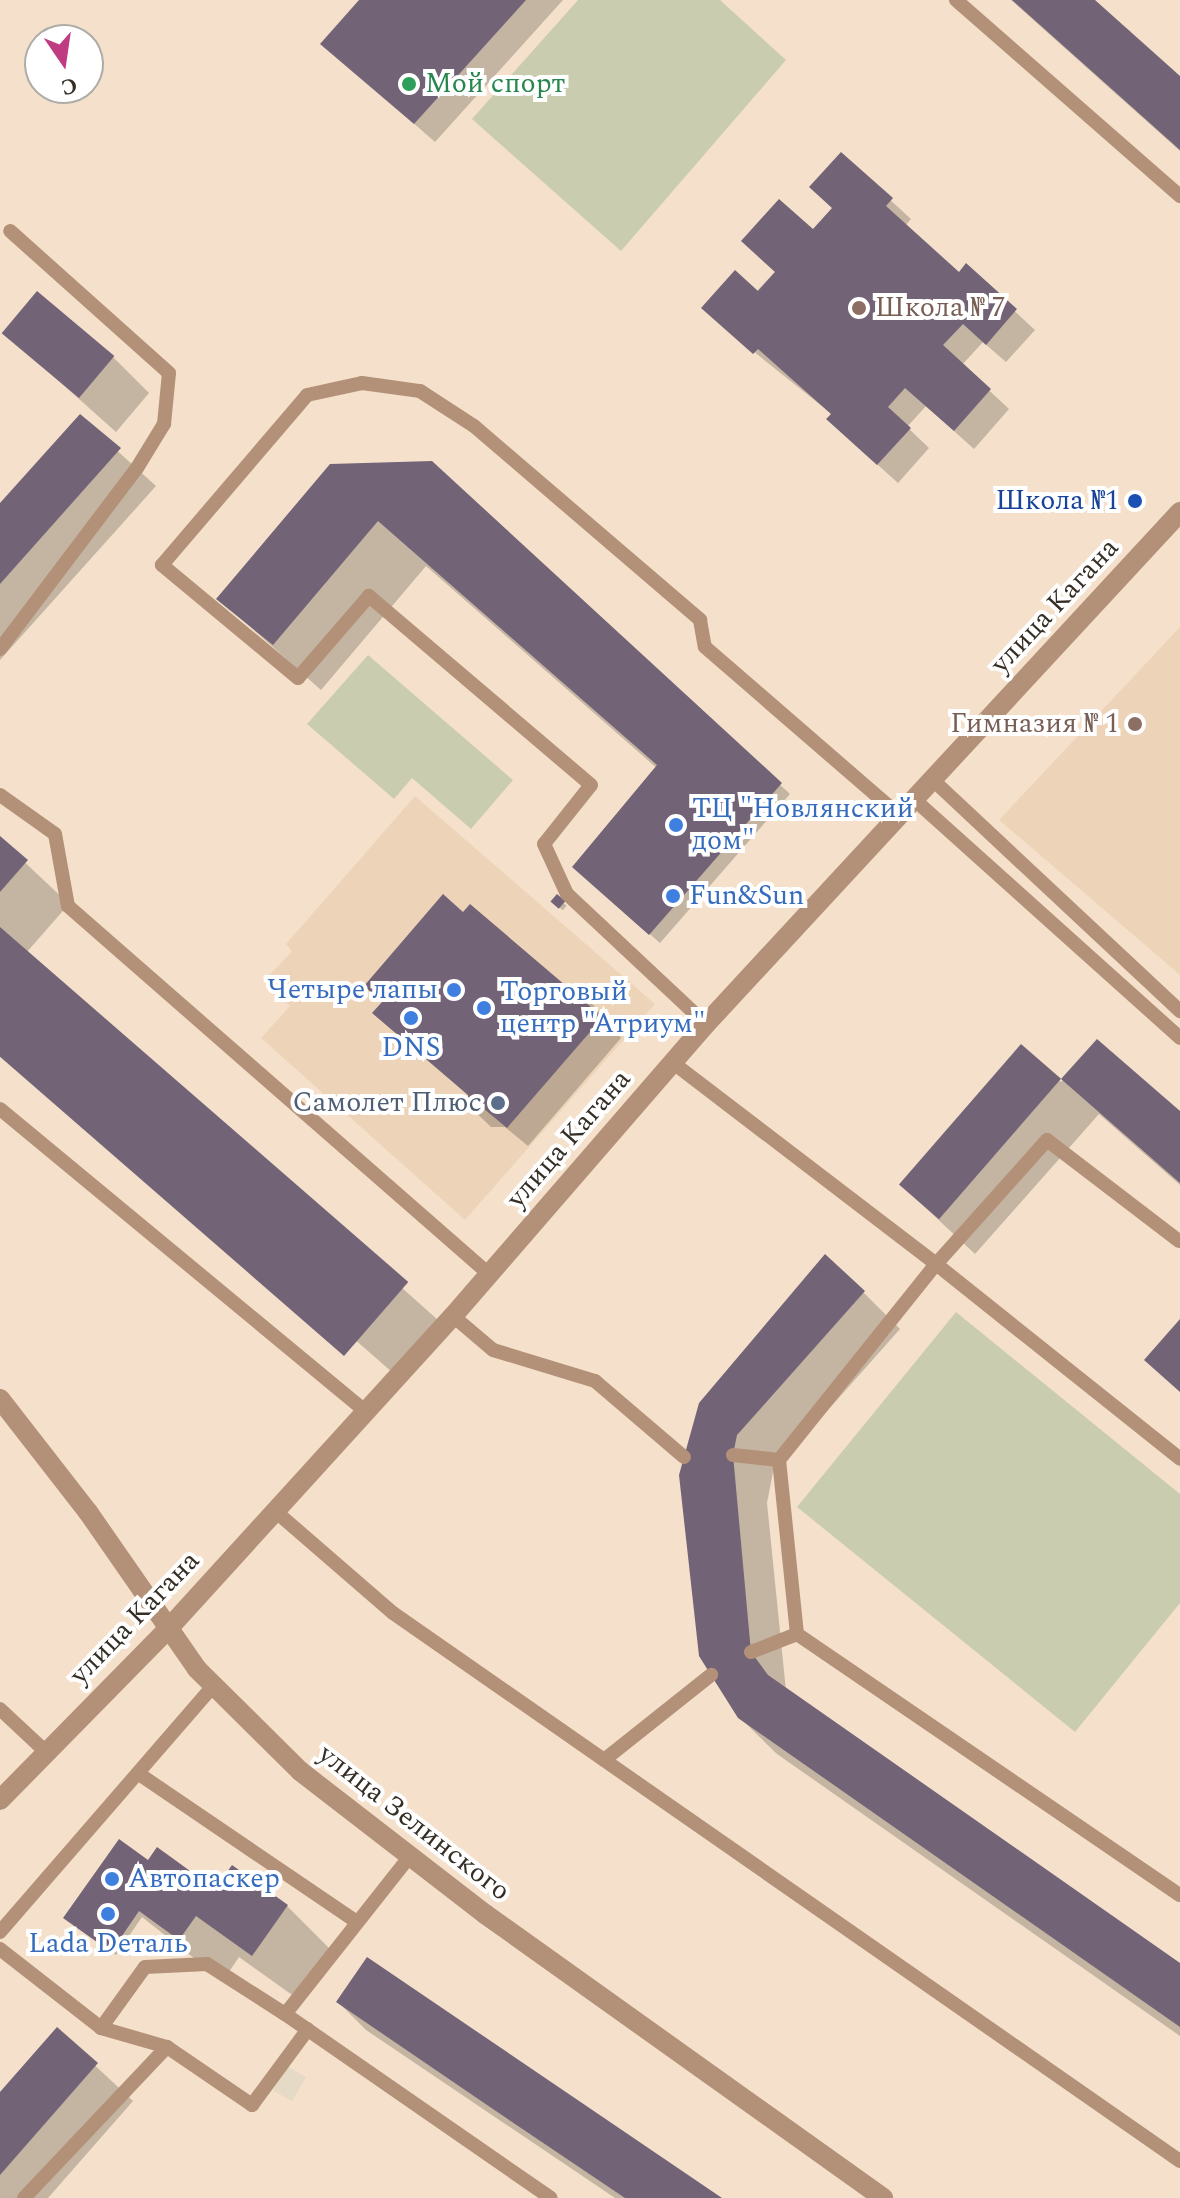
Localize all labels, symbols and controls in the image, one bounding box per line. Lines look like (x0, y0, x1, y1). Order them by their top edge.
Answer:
north arrow (24, 24, 104, 104)
place label: Мой спорт (425, 67, 565, 101)
text: С (58, 68, 80, 104)
marker: Мой спорт (400, 75, 418, 93)
place label: Школа № 7 (875, 291, 1006, 325)
marker: Школа № 7 (850, 299, 868, 317)
place label: Школа №1 (995, 484, 1119, 518)
marker: Школа №1 (1126, 492, 1144, 510)
street label: улица Кагана (984, 531, 1126, 681)
place label: Гимназия № 1 (950, 707, 1119, 741)
marker: Гимназия № 1 (1126, 715, 1144, 733)
place label: ТЦ "Новлянский дом" (692, 792, 914, 858)
marker: ТЦ "Новлянский дом" (667, 816, 685, 834)
place label: Fun&Sun (689, 879, 804, 913)
marker: Fun&Sun (664, 887, 682, 905)
place label: Четыре лапы (267, 973, 438, 1007)
place label: Торговый центр "Атриум" (500, 975, 705, 1041)
marker: Четыре лапы (445, 981, 463, 999)
marker: Торговый центр "Атриум" (475, 999, 493, 1017)
marker: DNS (402, 1009, 420, 1027)
place label: DNS (382, 1031, 440, 1065)
street label: улица Кагана (500, 1063, 638, 1215)
place label: Самолет Плюс (292, 1086, 482, 1120)
marker: Самолет Плюс (489, 1094, 507, 1112)
street label: улица Кагана (63, 1544, 207, 1692)
street label: улица Зелинского (311, 1738, 517, 1908)
place label: Автопаскер (128, 1862, 280, 1896)
marker: Автопаскер (103, 1870, 121, 1888)
marker: Lada Dеталь (99, 1905, 117, 1923)
place label: Lada Dеталь (28, 1927, 188, 1961)

